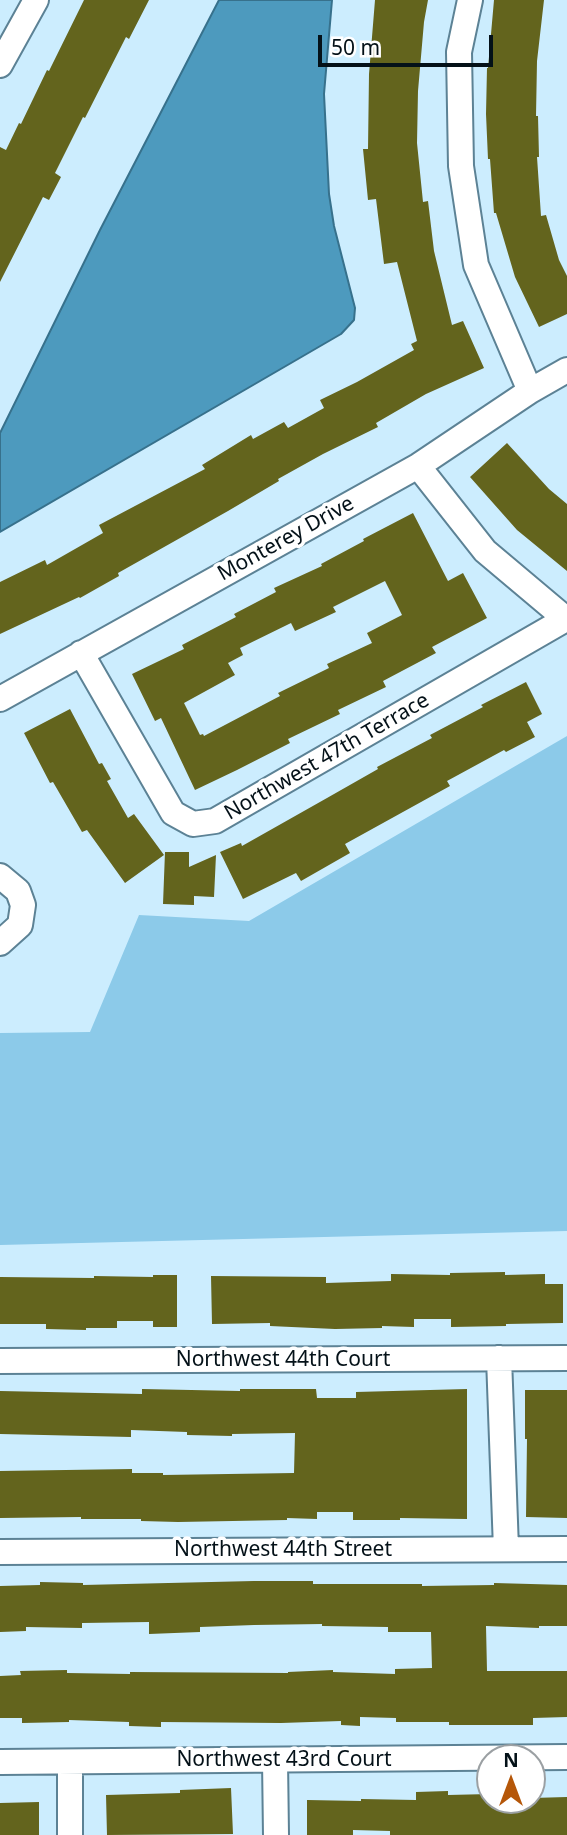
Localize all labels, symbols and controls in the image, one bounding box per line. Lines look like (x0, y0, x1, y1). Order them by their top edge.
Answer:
scale bar (322, 21, 497, 65)
text: 50 m (331, 33, 380, 61)
street label: Monterey Drive (213, 491, 359, 587)
street label: Northwest 47th Terrace (220, 688, 434, 826)
street label: Northwest 44th Court (176, 1347, 390, 1373)
street label: Northwest 44th Street (174, 1537, 392, 1563)
north arrow (476, 1744, 546, 1814)
street label: Northwest 43rd Court (176, 1747, 392, 1773)
text: N (503, 1747, 519, 1773)

